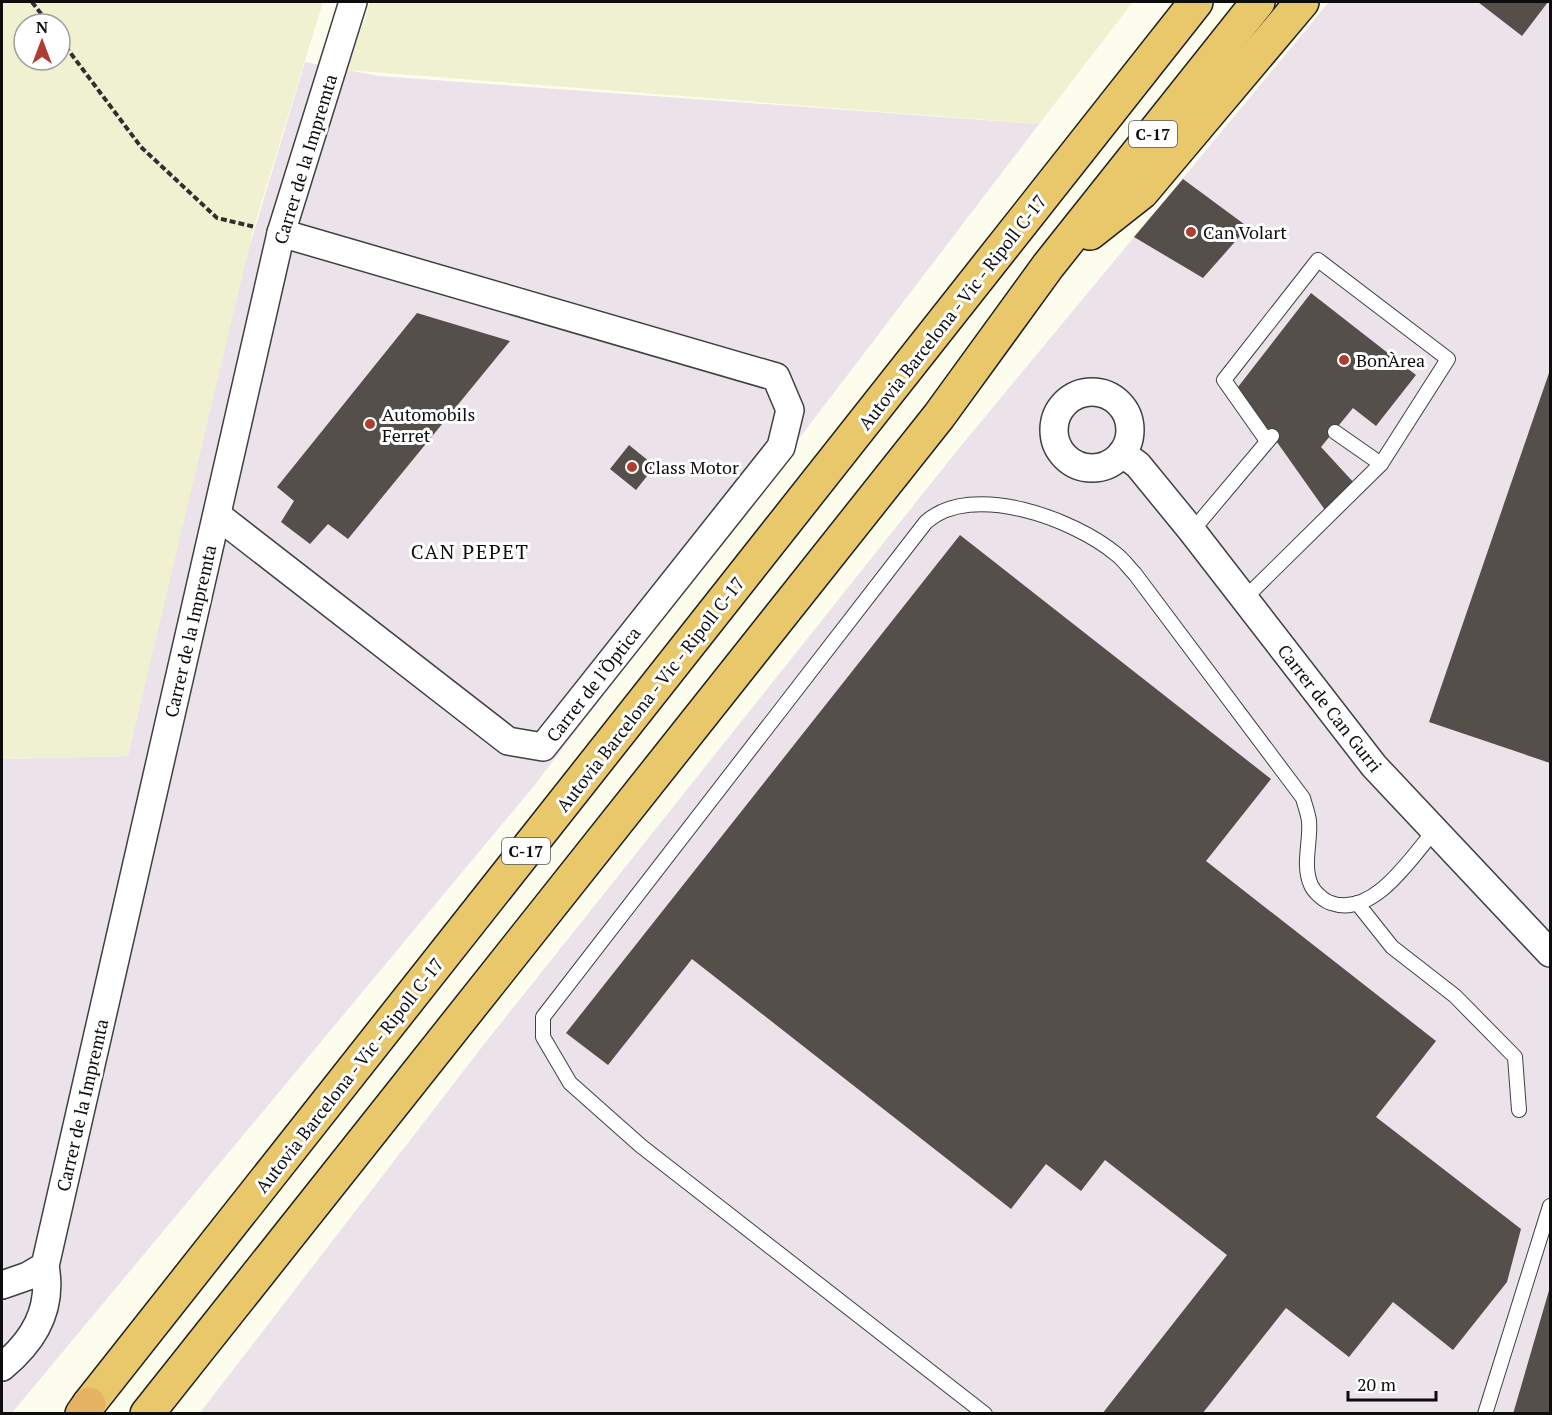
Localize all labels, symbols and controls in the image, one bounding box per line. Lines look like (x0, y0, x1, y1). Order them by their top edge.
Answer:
north arrow (12, 12, 72, 72)
text: N (36, 16, 48, 38)
street label: Carrer de la Impremta (268, 71, 342, 247)
road number: C-17 (1129, 121, 1177, 147)
street label: Autovia Barcelona - Vic - Ripoll C-17 (853, 190, 1051, 434)
place label: Can Volart (1203, 220, 1287, 244)
marker: Can Volart (1184, 225, 1198, 239)
place label: BonÀrea (1356, 348, 1425, 372)
marker: BonÀrea (1337, 353, 1351, 367)
place label: Automobils Ferret (382, 402, 475, 447)
marker: Automobils Ferret (363, 417, 377, 431)
place label: Class Motor (644, 455, 739, 479)
marker: Class Motor (625, 460, 639, 474)
district label: CAN PEPET (411, 538, 529, 565)
street label: Carrer de la Impremta (158, 542, 222, 720)
street label: Autovia Barcelona - Vic - Ripoll C-17 (551, 572, 749, 816)
street label: Carrer de l'Òptica (540, 621, 646, 747)
street label: Carrer de Can Gurri (1273, 639, 1387, 777)
road number: C-17 (502, 838, 550, 864)
street label: Autovia Barcelona - Vic - Ripoll C-17 (250, 953, 448, 1197)
street label: Carrer de la Impremta (50, 1016, 114, 1194)
scale bar (1348, 1364, 1436, 1402)
text: 20 m (1357, 1372, 1397, 1396)

